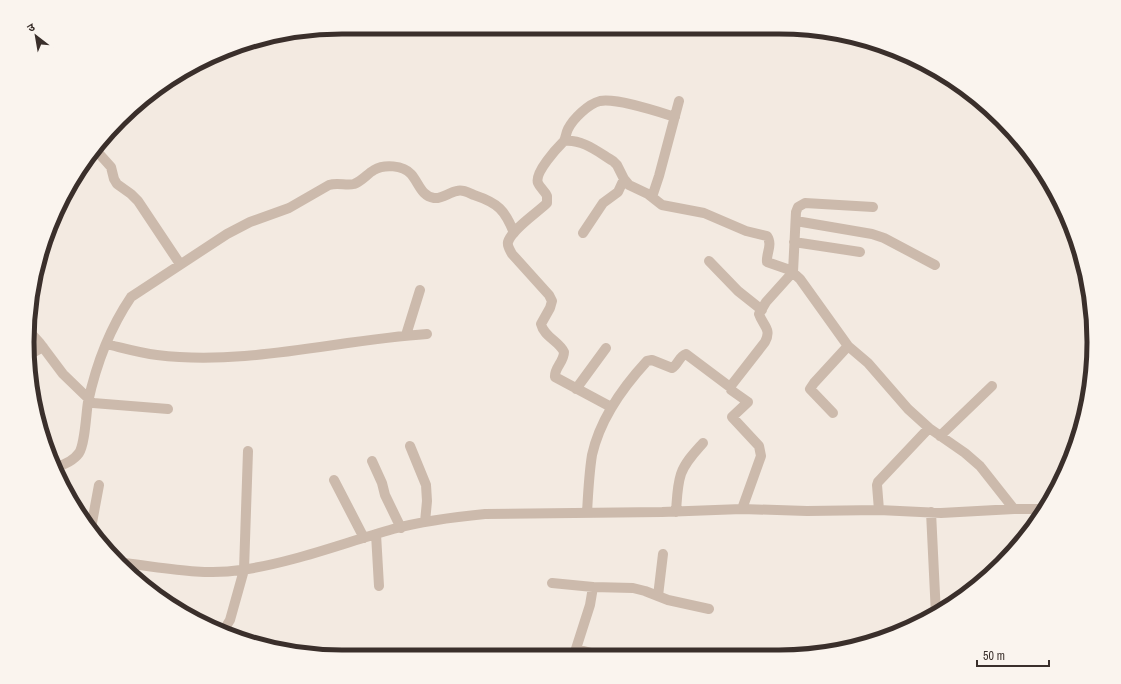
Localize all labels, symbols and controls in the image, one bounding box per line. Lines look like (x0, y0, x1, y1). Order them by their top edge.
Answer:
north arrow (16, 16, 56, 56)
text: उ (24, 19, 38, 35)
scale bar (977, 642, 1049, 668)
text: 50 m (983, 648, 1005, 664)

